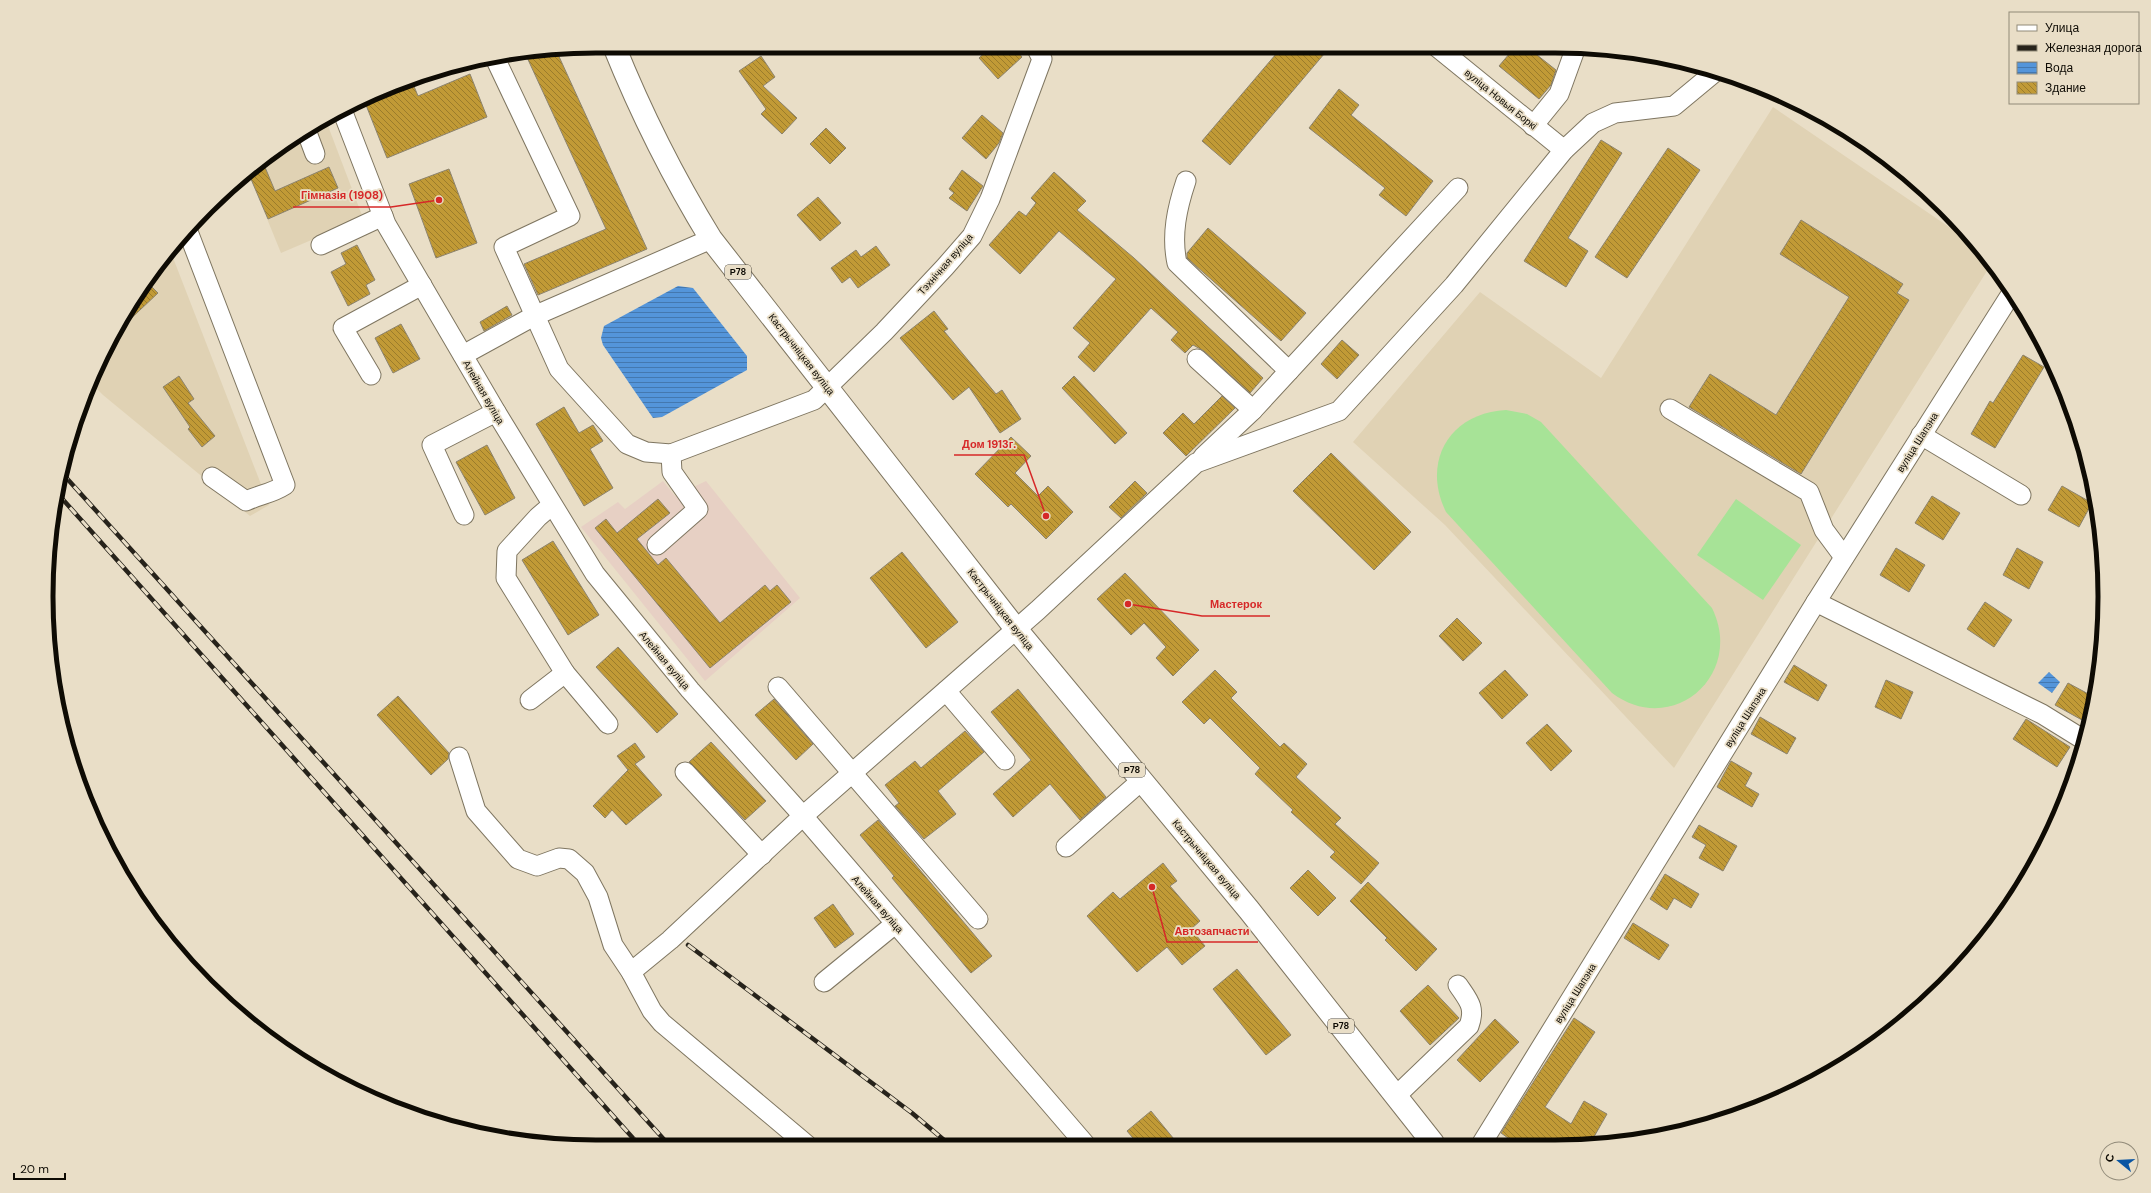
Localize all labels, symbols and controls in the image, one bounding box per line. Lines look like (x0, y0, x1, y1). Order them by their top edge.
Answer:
legend (2009, 12, 2139, 104)
text: Улица (2045, 20, 2079, 36)
text: Железная дорога (2045, 40, 2142, 56)
text: Вода (2045, 60, 2073, 76)
street label: вуліца Новыя Боркі (1462, 66, 1540, 133)
text: Здание (2045, 80, 2086, 96)
callout: Гімназія (1908) (293, 184, 391, 207)
text: Гімназія (1908) (301, 188, 383, 202)
street label: Тэхнічная вуліца (915, 231, 976, 298)
road number: Р78 (725, 265, 751, 279)
street label: Кастрычніцкая вуліца (766, 311, 838, 398)
street label: Алейная вуліца (460, 358, 507, 427)
street label: вуліца Шапэна (1894, 410, 1941, 475)
callout: Дом 1913г. (954, 432, 1024, 455)
text: Дом 1913г. (962, 437, 1016, 451)
street label: Кастрычніцкая вуліца (965, 566, 1037, 653)
callout: Мастерок (1202, 593, 1270, 616)
text: Мастерок (1210, 597, 1262, 611)
street label: Алейная вуліца (636, 629, 693, 692)
street label: вуліца Шапэна (1722, 685, 1769, 750)
road number: Р78 (1119, 763, 1145, 777)
street label: Кастрычніцкая вуліца (1170, 817, 1244, 902)
street label: Алейная вуліца (849, 873, 906, 936)
callout: Автозапчасти (1167, 919, 1258, 942)
text: Автозапчасти (1174, 924, 1250, 938)
street label: вуліца Шапэна (1552, 961, 1599, 1026)
road number: Р78 (1328, 1019, 1354, 1033)
north arrow (2099, 1141, 2139, 1181)
text: С (2102, 1152, 2117, 1164)
scale bar (14, 1155, 65, 1181)
text: 20 m (20, 1161, 49, 1177)

